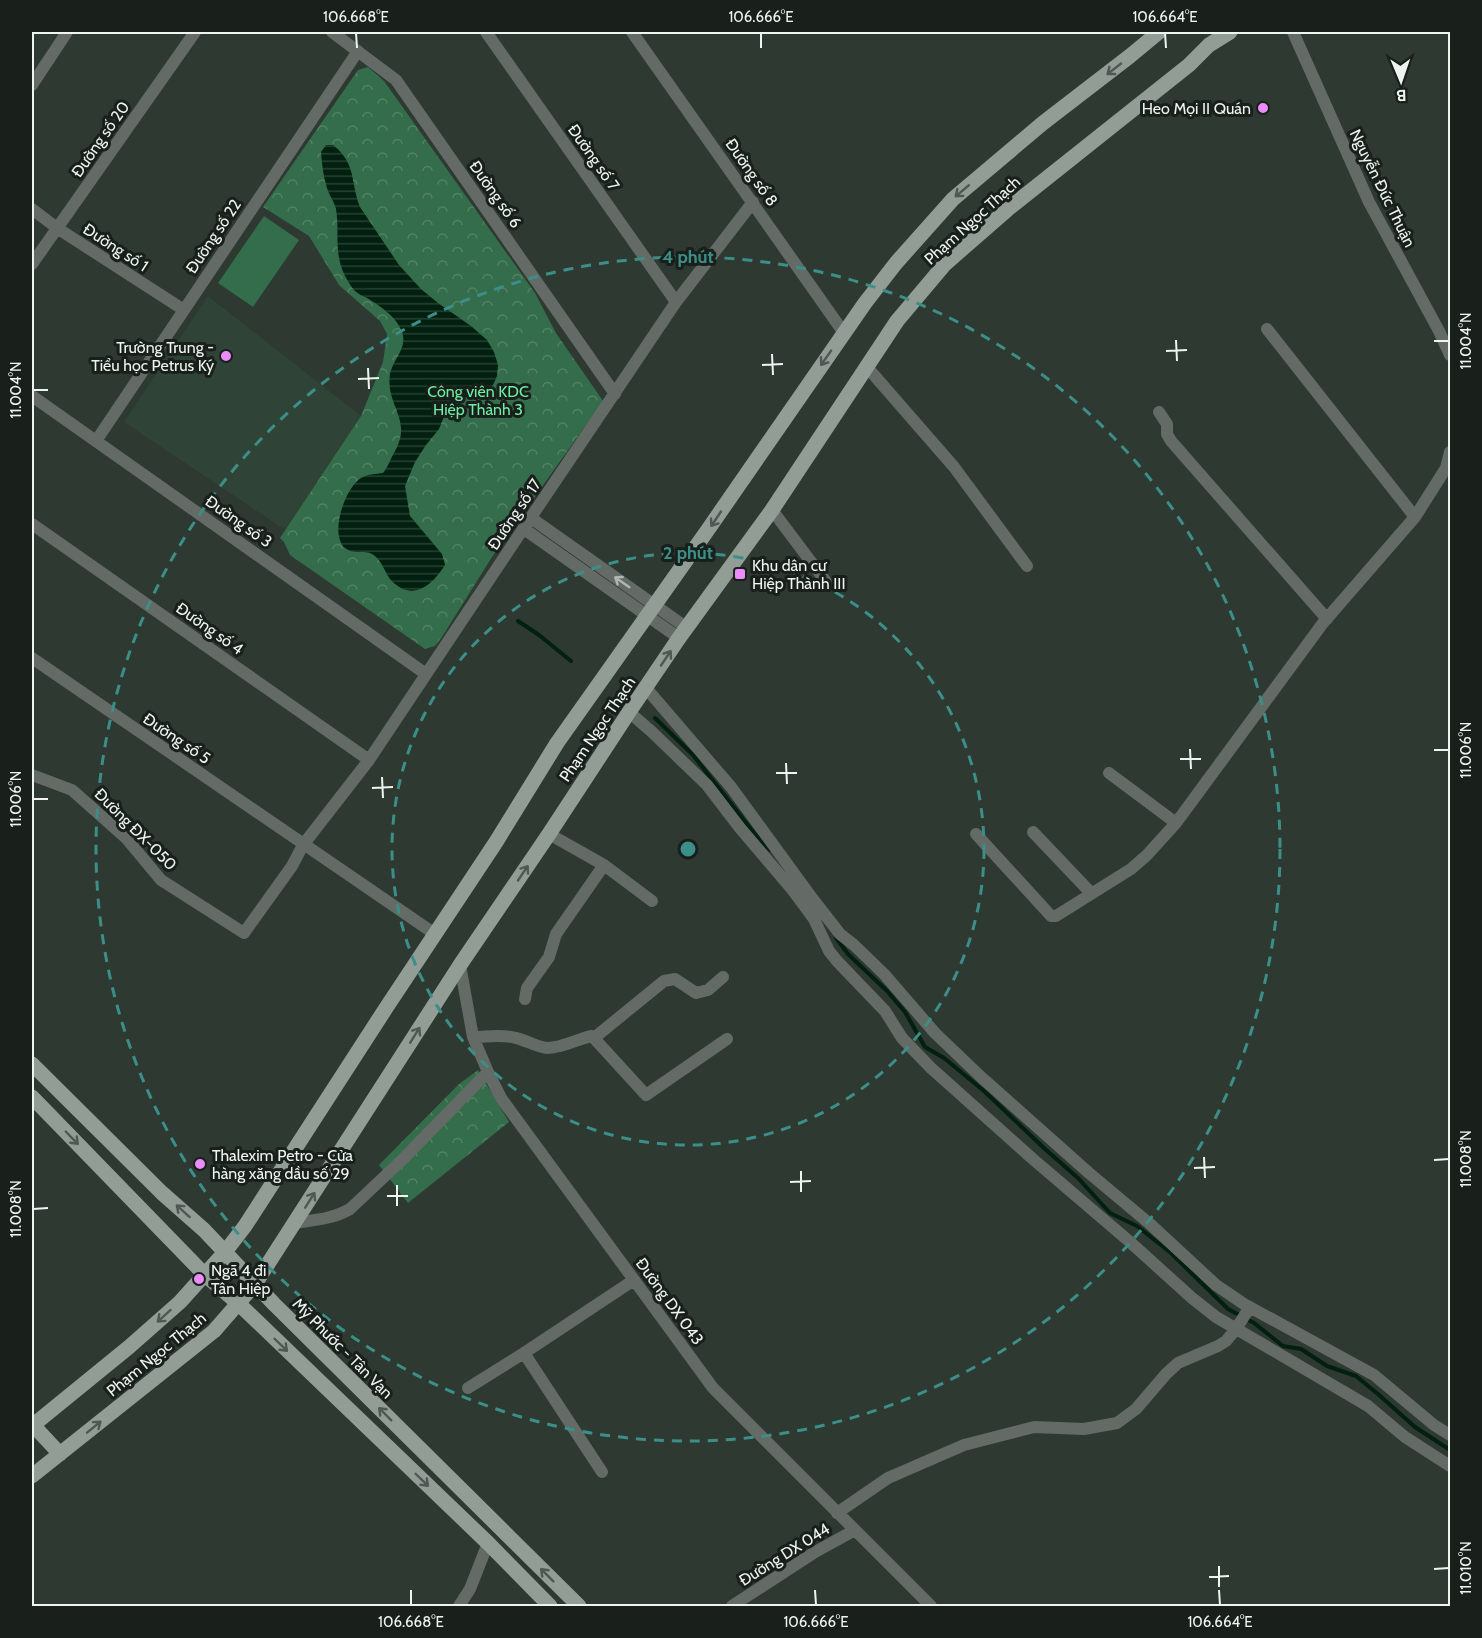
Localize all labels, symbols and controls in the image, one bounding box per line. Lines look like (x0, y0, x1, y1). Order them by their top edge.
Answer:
text: 106.668°E (323, 8, 389, 26)
text: 106.666°E (728, 8, 794, 26)
text: 106.664°E (1132, 8, 1198, 26)
north arrow (1371, 51, 1431, 111)
one-way arrow (1106, 62, 1122, 75)
text: B (1396, 86, 1407, 105)
street label: Đường số 20 (67, 98, 133, 181)
place label: Heo Mọi II Quán (1142, 99, 1251, 118)
marker: Heo Mọi II Quán (1256, 101, 1270, 115)
street label: Đường số 7 (564, 121, 623, 194)
street label: Nguyễn Đức Thuận (1346, 126, 1419, 250)
street label: Đường số 8 (721, 135, 782, 210)
street label: Đường số 6 (466, 157, 526, 231)
street label: Phạm Ngọc Thạch (920, 172, 1024, 268)
one-way arrow (955, 184, 970, 198)
street label: Đường số 22 (182, 196, 245, 277)
street label: Đường số 1 (80, 219, 152, 275)
text: 4 phút (662, 246, 714, 268)
text: 11.004°N (1457, 312, 1475, 370)
place label: Trường Trung - Tiểu học Petrus Ký (91, 338, 214, 375)
marker: Trường Trung - Tiểu học Petrus Ký (219, 349, 233, 363)
one-way arrow (820, 349, 832, 366)
text: 11.004°N (7, 361, 25, 419)
park label: Công viên KDC Hiệp Thành 3 (427, 382, 529, 419)
street label: Đường số 17 (484, 475, 545, 553)
street label: Đường số 3 (202, 492, 276, 551)
one-way arrow (710, 510, 722, 526)
text: 2 phút (663, 542, 713, 564)
place label: Khu dân cư Hiệp Thành III (752, 556, 846, 593)
marker: Khu dân cư Hiệp Thành III (733, 567, 747, 581)
one-way arrow (614, 576, 631, 588)
street label: Đường số 4 (172, 598, 247, 658)
one-way arrow (660, 651, 672, 667)
street label: Phạm Ngọc Thạch (555, 673, 640, 785)
street label: Đường số 5 (139, 709, 214, 768)
text: 11.006°N (1457, 722, 1475, 778)
text: 11.006°N (7, 771, 25, 827)
street label: Đường ĐX-050 (91, 784, 181, 874)
centre of rings (678, 839, 698, 859)
one-way arrow (516, 864, 529, 881)
one-way arrow (409, 1027, 421, 1044)
text: 11.008°N (1457, 1130, 1475, 1188)
one-way arrow (65, 1131, 80, 1146)
place label: Thalexim Petro - Cửa hàng xăng dầu số 29 (212, 1146, 353, 1183)
marker: Thalexim Petro - Cửa hàng xăng dầu số 29 (193, 1157, 207, 1171)
text: 11.008°N (7, 1180, 25, 1238)
one-way arrow (304, 1192, 316, 1209)
one-way arrow (175, 1204, 190, 1218)
street label: Đường DX 043 (632, 1254, 707, 1348)
place label: Ngã 4 đi Tân Hiệp (211, 1261, 271, 1298)
marker: Ngã 4 đi Tân Hiệp (192, 1272, 206, 1286)
street label: Mỹ Phước - Tân Vạn (289, 1294, 397, 1402)
street label: Phạm Ngọc Thạch (103, 1308, 210, 1400)
one-way arrow (157, 1309, 172, 1323)
one-way arrow (273, 1337, 288, 1352)
one-way arrow (377, 1407, 392, 1421)
one-way arrow (86, 1421, 102, 1434)
one-way arrow (414, 1472, 429, 1487)
street label: Đường DX 044 (735, 1519, 833, 1590)
text: 11.010°N (1457, 1541, 1475, 1595)
one-way arrow (540, 1568, 555, 1583)
text: 106.668°E (378, 1613, 444, 1631)
text: 106.666°E (783, 1613, 849, 1631)
text: 106.664°E (1187, 1613, 1253, 1631)

